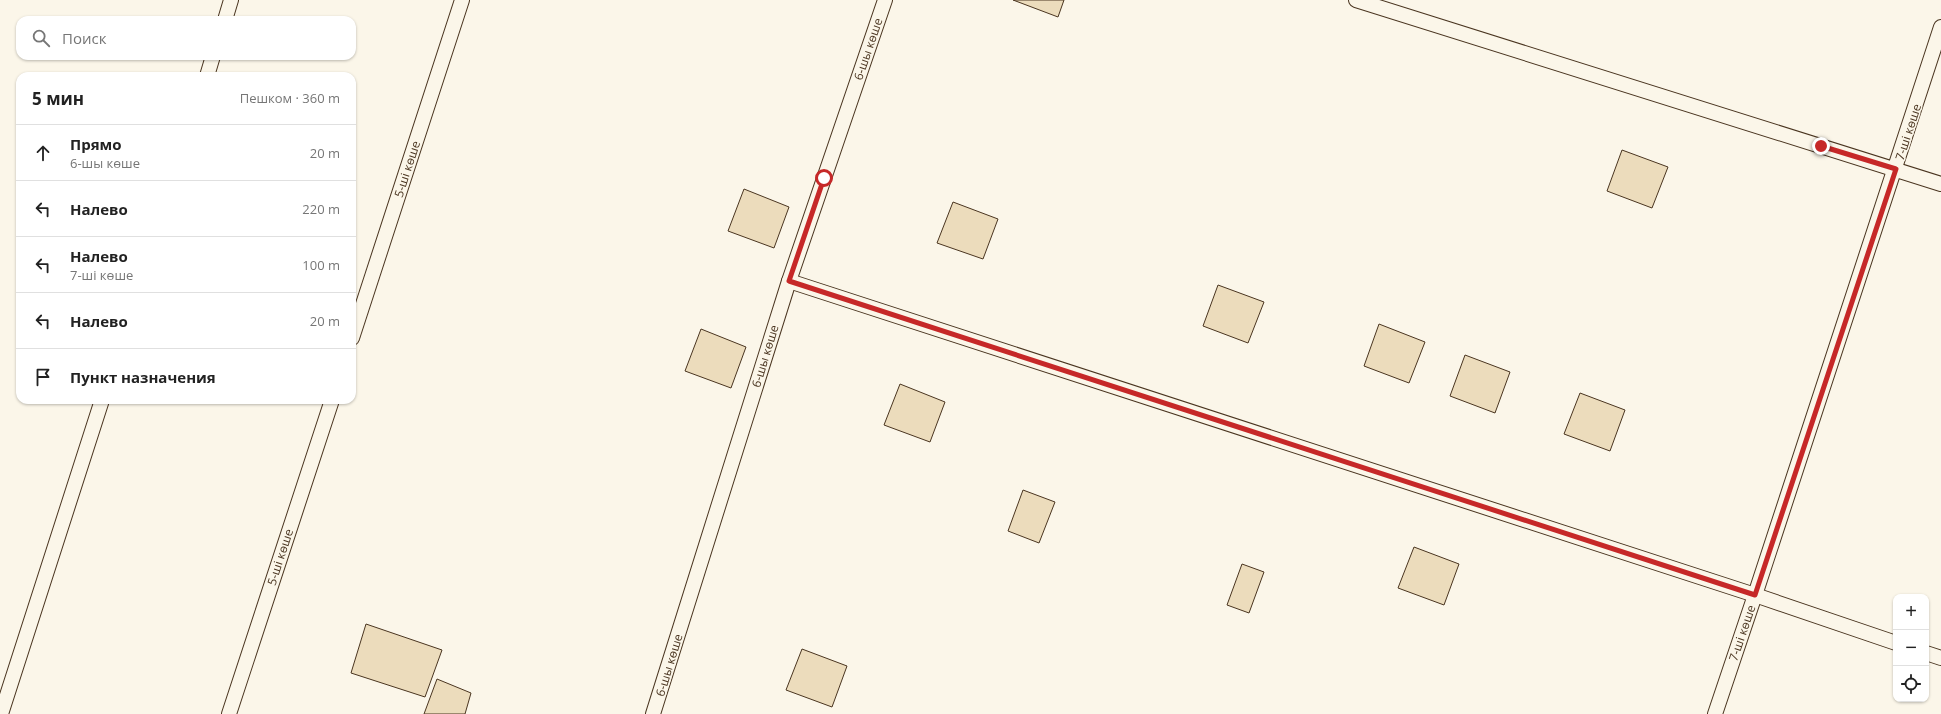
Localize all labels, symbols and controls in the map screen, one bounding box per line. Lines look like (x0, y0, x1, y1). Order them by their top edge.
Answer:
street label: 6-шы көше (849, 15, 887, 82)
search box (16, 16, 356, 60)
icon: search (30, 27, 52, 49)
text: Поиск (62, 28, 106, 48)
text: 5 мин (32, 87, 84, 110)
text: Пешком · 360 m (240, 89, 340, 107)
street label: 7-ші көше (1891, 101, 1925, 162)
text: Прямо (70, 134, 122, 154)
route end (1812, 137, 1830, 155)
street label: 5-ші көше (390, 138, 424, 199)
icon: ahead (32, 142, 54, 164)
text: 20 m (310, 144, 340, 162)
text: 6-шы көше (70, 154, 140, 172)
route start (815, 169, 833, 187)
icon: left (32, 198, 54, 220)
text: Налево (70, 199, 128, 219)
text: 220 m (302, 200, 340, 218)
text: Налево (70, 246, 128, 266)
icon: left (32, 254, 54, 276)
text: 100 m (302, 256, 340, 274)
text: 7-ші көше (70, 266, 133, 284)
icon: left (32, 310, 54, 332)
text: Налево (70, 311, 128, 331)
text: 20 m (310, 312, 340, 330)
street label: 6-шы көше (747, 322, 783, 389)
icon: arrive (32, 366, 54, 388)
text: Пункт назначения (70, 367, 216, 387)
street label: 5-ші көше (263, 526, 297, 587)
map controls (1893, 594, 1929, 702)
button: + (1893, 594, 1929, 630)
street label: 7-ші көше (1724, 602, 1760, 663)
button: − (1893, 630, 1929, 666)
street label: 6-шы көше (651, 631, 687, 698)
button: locate (1893, 666, 1929, 702)

